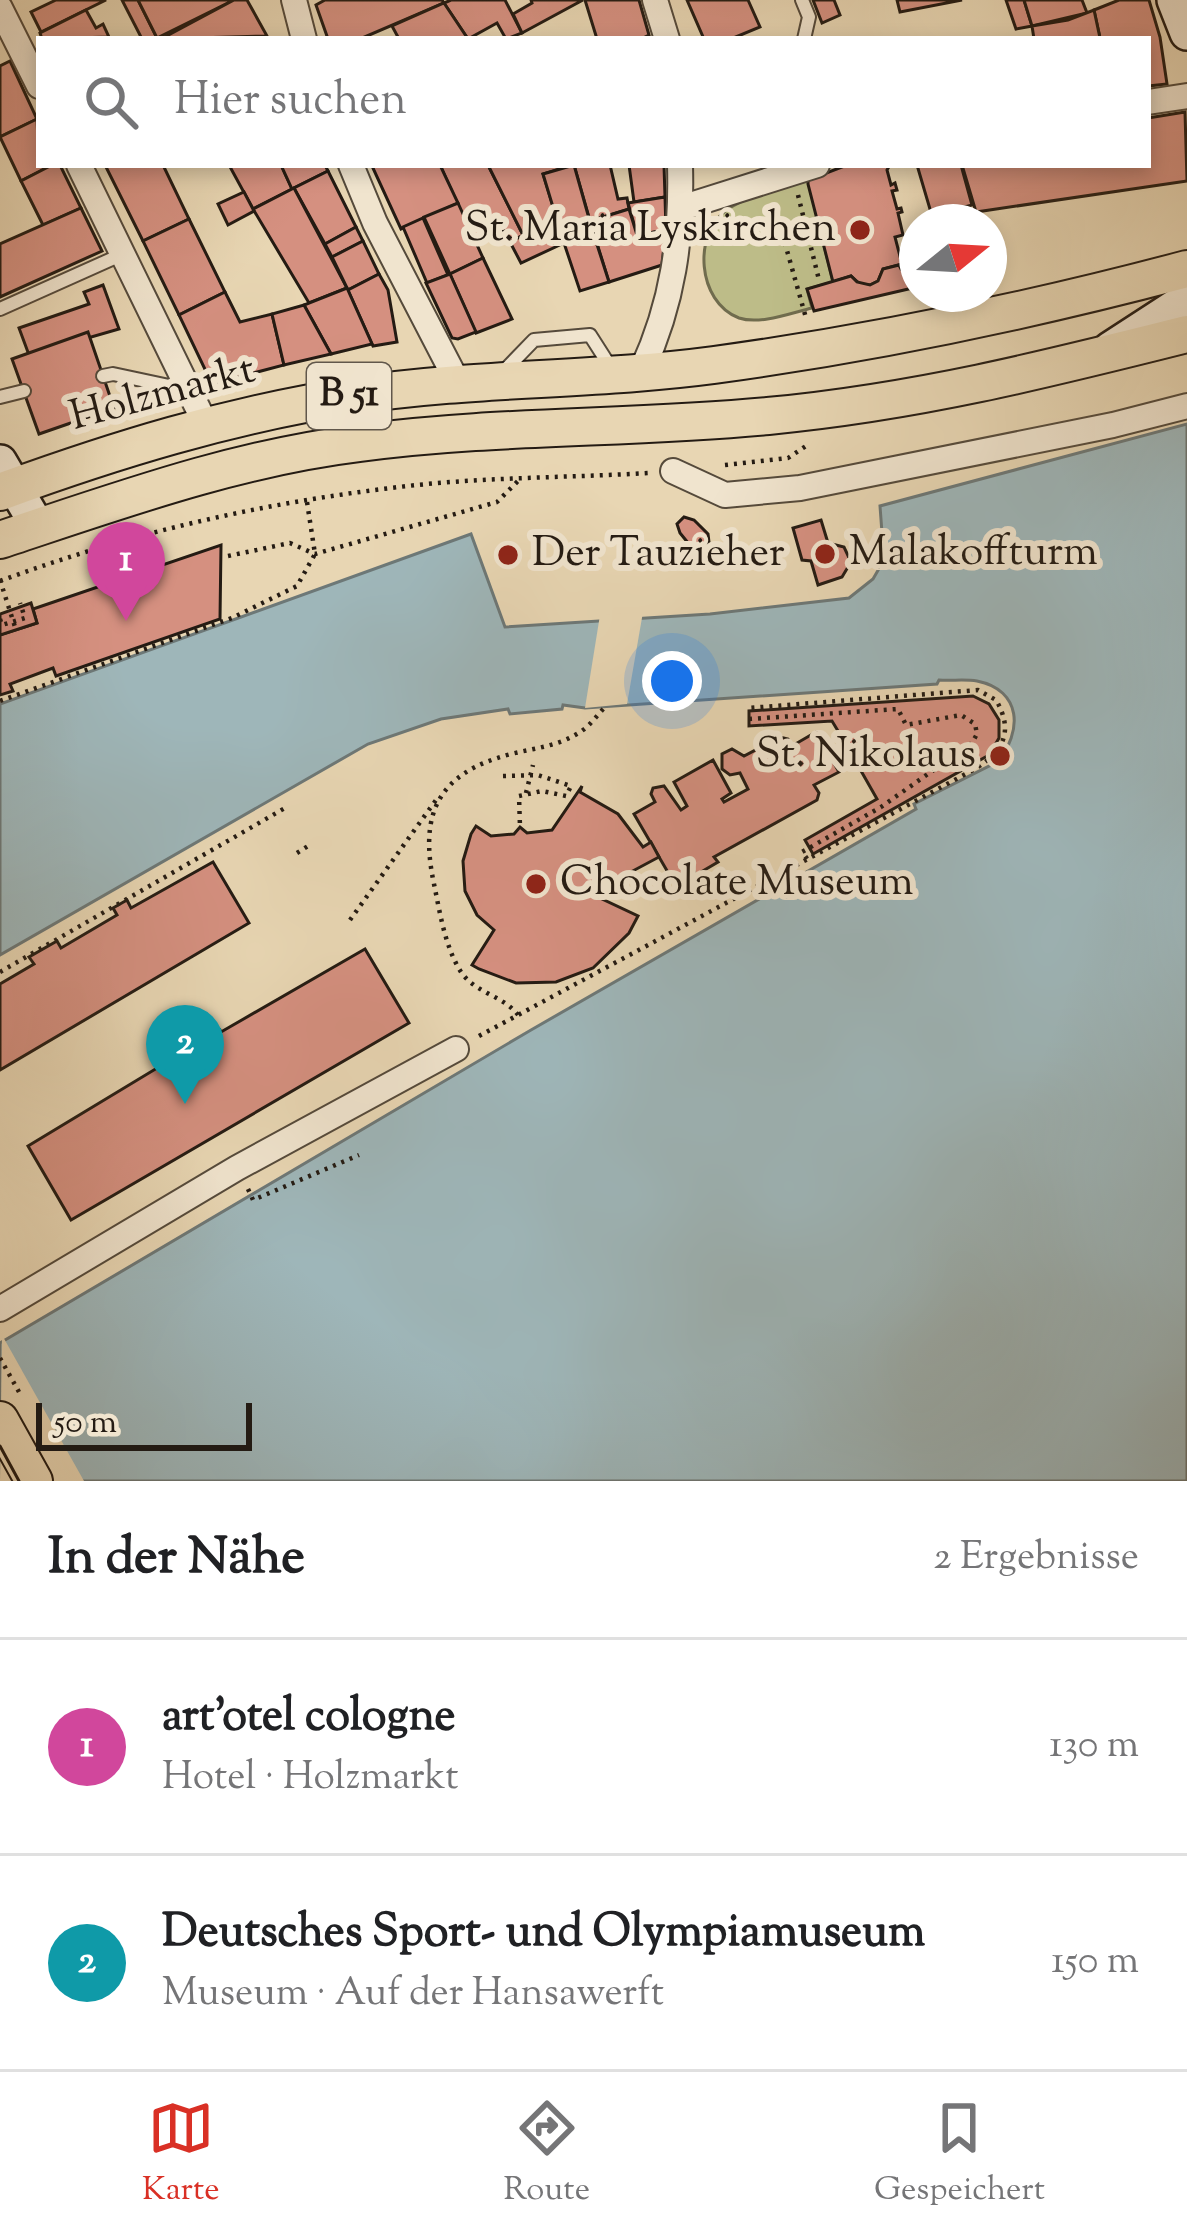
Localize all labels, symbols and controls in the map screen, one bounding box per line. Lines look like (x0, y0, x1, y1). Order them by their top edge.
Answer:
search box (36, 36, 1151, 168)
icon: search (78, 69, 144, 135)
text: Hier suchen (174, 70, 407, 135)
place label: St. Maria Lyskirchen (464, 200, 836, 260)
north arrow (899, 204, 1007, 312)
marker: St. Maria Lyskirchen (847, 217, 873, 243)
street label: Holzmarkt (64, 342, 262, 448)
road number: B 51 (307, 363, 391, 429)
pin: 1 (87, 522, 165, 621)
place label: Malakoffturm (849, 524, 1098, 584)
place label: Der Tauzieher (532, 525, 785, 585)
marker: Malakoffturm (812, 541, 838, 567)
marker: Der Tauzieher (495, 542, 521, 568)
your location (642, 651, 702, 711)
place label: St. Nikolaus (756, 726, 976, 786)
marker: St. Nikolaus (987, 743, 1013, 769)
place label: Chocolate Museum (560, 854, 914, 914)
marker: Chocolate Museum (523, 871, 549, 897)
pin: 2 (146, 1005, 224, 1104)
scale bar (36, 1397, 252, 1450)
text: 50 m (54, 1400, 117, 1448)
text: In der Nähe (48, 1523, 305, 1596)
text: 2 Ergebnisse (933, 1531, 1139, 1587)
text: art'otel cologne (162, 1686, 456, 1751)
text: 1 (80, 1719, 94, 1775)
text: 130 m (1049, 1719, 1139, 1775)
text: Hotel · Holzmarkt (162, 1751, 459, 1807)
text: Deutsches Sport- und Olympiamuseum (162, 1902, 925, 1967)
text: 2 (78, 1935, 96, 1991)
text: 150 m (1051, 1935, 1139, 1991)
text: Museum · Auf der Hansawerft (162, 1967, 664, 2023)
tab: Karte (142, 2095, 220, 2215)
tab: Route (504, 2095, 590, 2215)
tab: Gespeichert (874, 2095, 1045, 2215)

